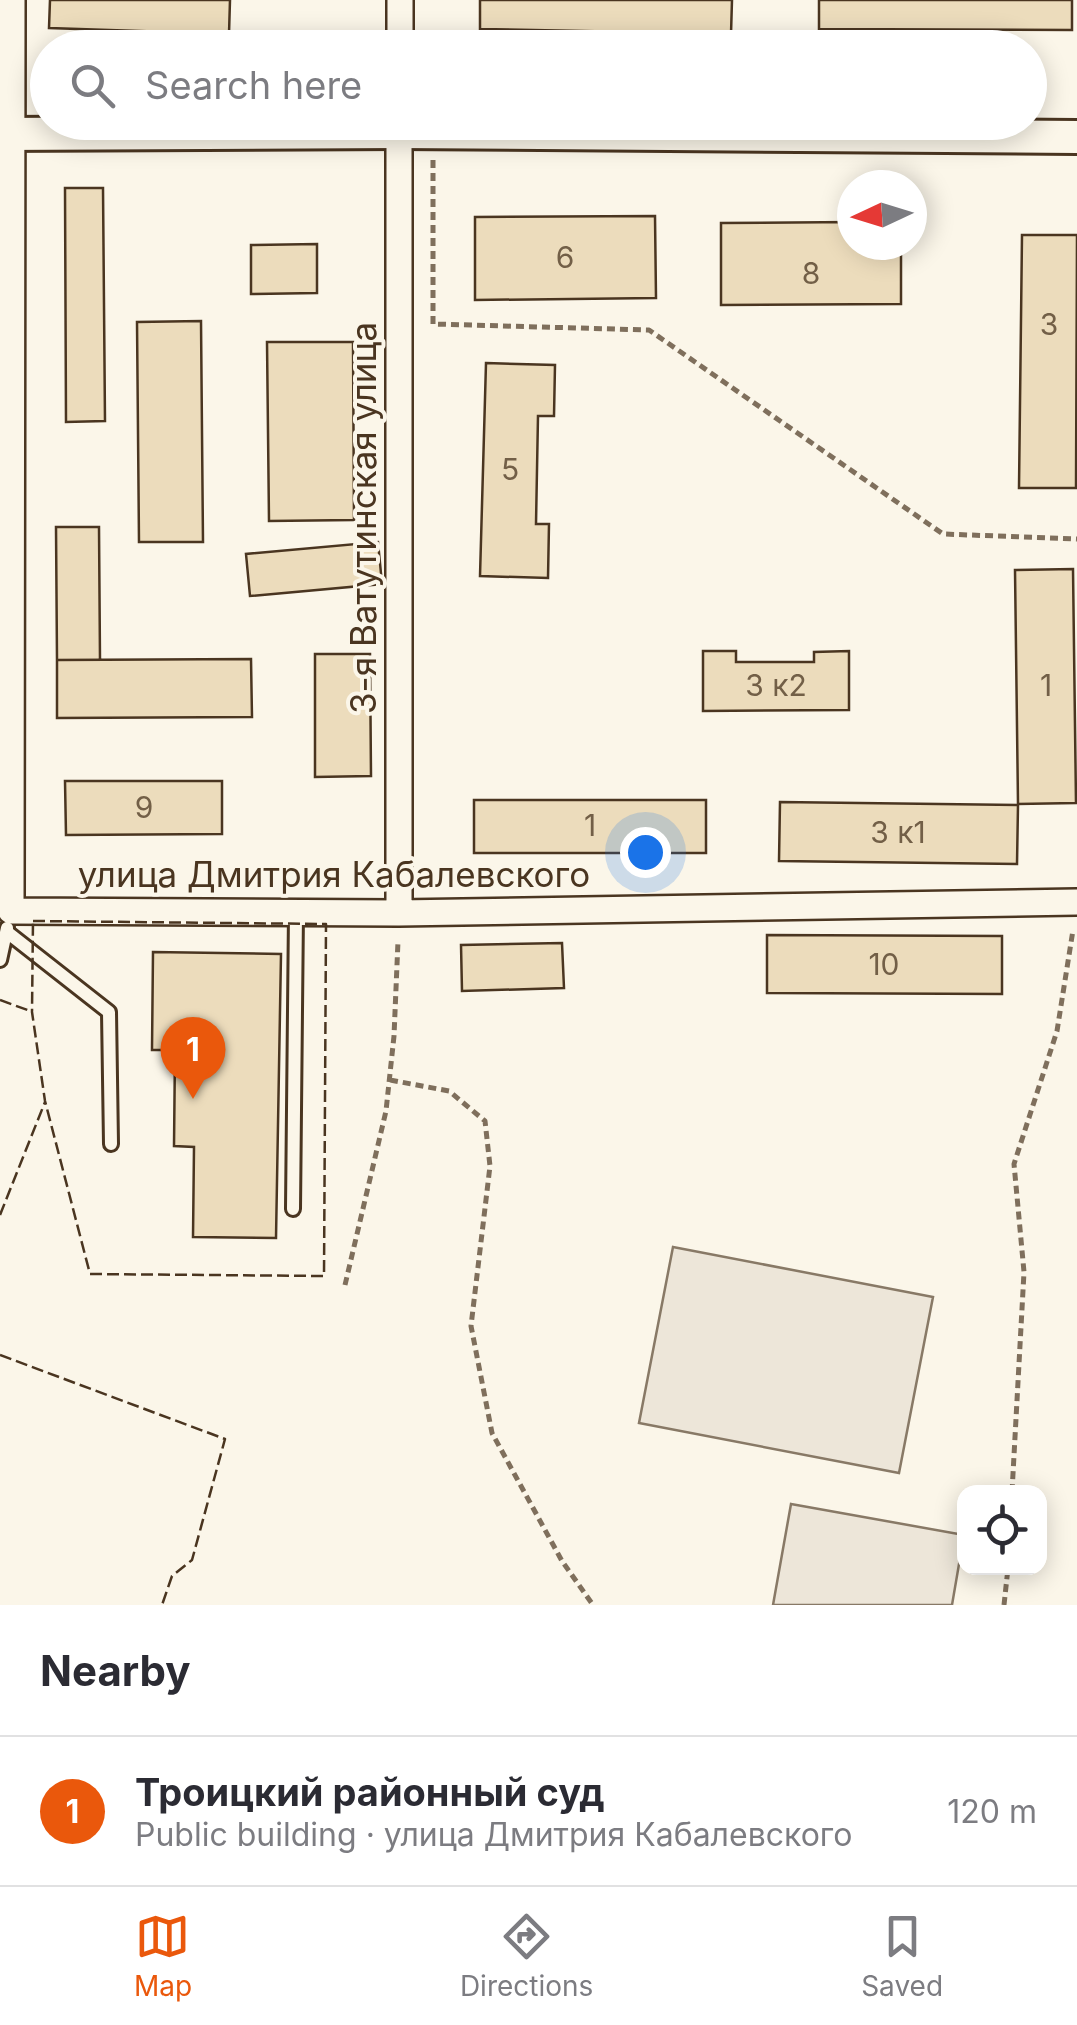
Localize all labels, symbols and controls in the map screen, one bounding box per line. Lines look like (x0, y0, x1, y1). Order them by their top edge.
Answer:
search box (30, 30, 1047, 140)
icon: search (65, 58, 120, 113)
text: Search here (145, 62, 362, 108)
north arrow (837, 170, 927, 260)
house number: 6 (556, 239, 574, 275)
house number: 8 (802, 255, 820, 291)
house number: 3 (1040, 306, 1058, 342)
street label: 3-я Ватутинская улица (342, 322, 384, 714)
house number: 5 (501, 451, 519, 487)
house number: 3 к2 (745, 667, 807, 703)
house number: 1 (1040, 667, 1052, 703)
house number: 9 (135, 789, 153, 825)
house number: 1 (584, 807, 596, 843)
house number: 3 к1 (870, 814, 926, 850)
your location (620, 827, 671, 878)
street label: улица Дмитрия Кабалевского (78, 853, 590, 895)
house number: 10 (868, 946, 900, 982)
pin: 1 (160, 1016, 226, 1099)
map controls (957, 1485, 1047, 1575)
button: locate (957, 1485, 1047, 1575)
text: Nearby (40, 1645, 191, 1696)
text: Троицкий районный суд (135, 1769, 605, 1815)
text: 1 (66, 1792, 79, 1831)
text: 120 m (947, 1792, 1037, 1831)
text: Public building · улица Дмитрия Кабалевского (135, 1815, 852, 1854)
tab: Map (134, 1909, 192, 2003)
tab: Directions (460, 1909, 593, 2003)
tab: Saved (861, 1909, 943, 2003)

